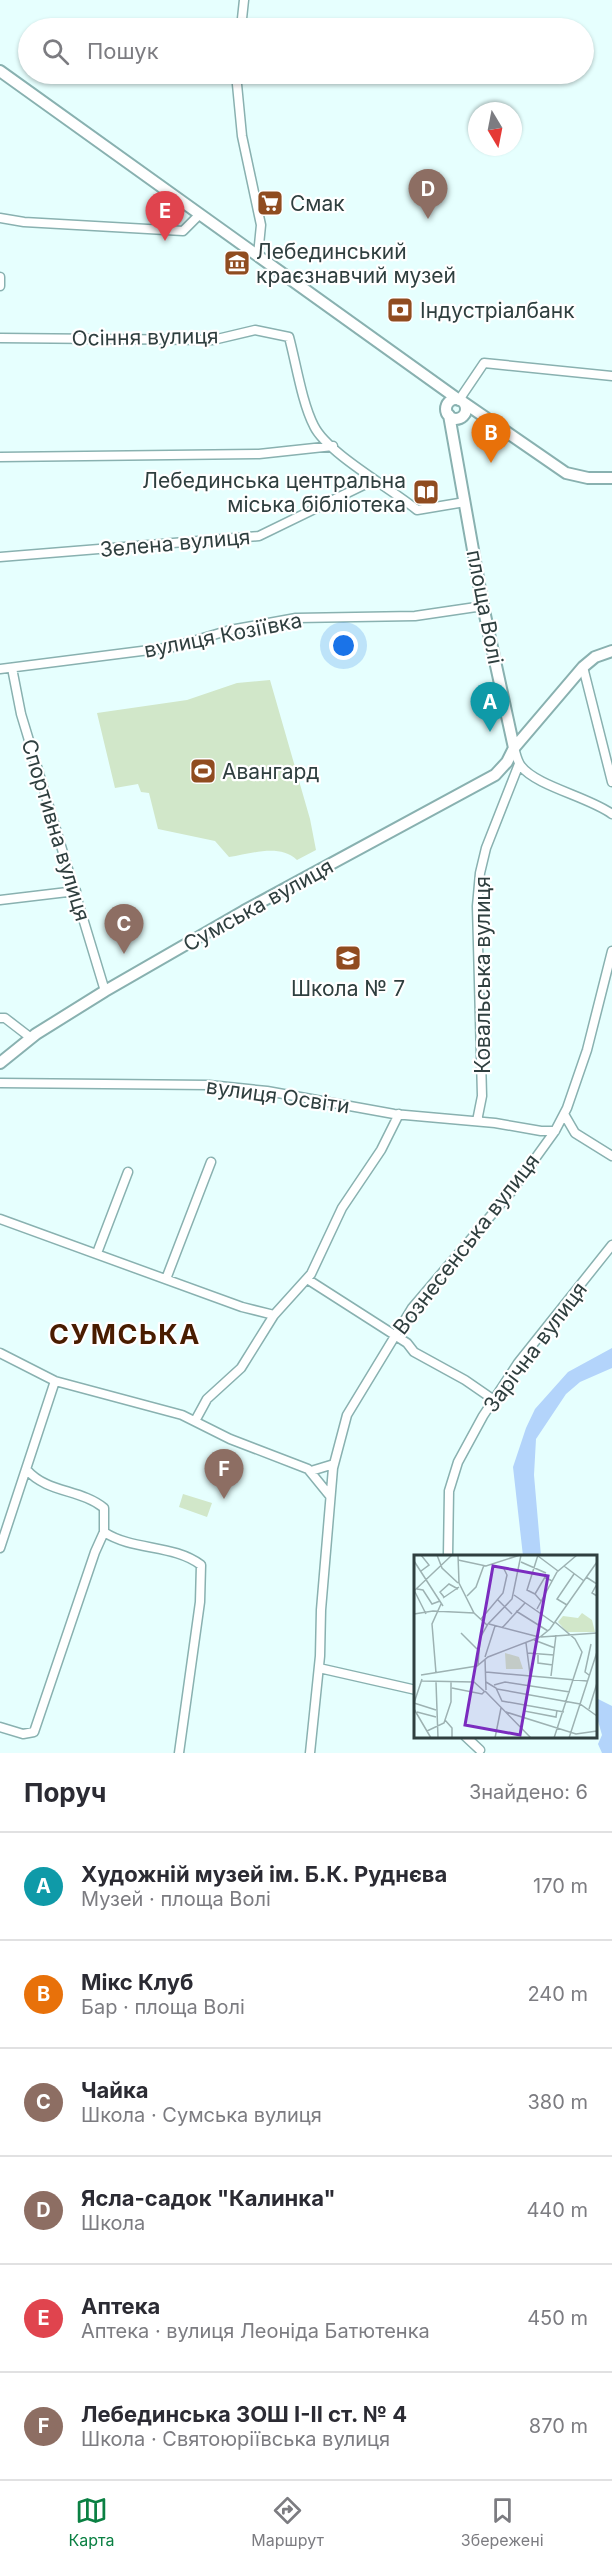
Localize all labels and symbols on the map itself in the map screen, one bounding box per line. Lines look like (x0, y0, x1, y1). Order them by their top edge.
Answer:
north arrow (468, 102, 522, 156)
pin: D (408, 170, 448, 219)
supermarket icon: Смак (255, 188, 285, 218)
place label: Смак (290, 191, 345, 216)
pin: E (146, 192, 184, 241)
place label: Лебединський краєзнавчий музей (256, 239, 456, 288)
museum icon: Лебединський краєзнавчий музей (222, 248, 252, 278)
bank icon: Індустріалбанк (385, 295, 415, 325)
place label: Індустріалбанк (420, 298, 575, 323)
street label: Осіння вулиця (71, 323, 219, 351)
pin: B (472, 414, 510, 463)
place label: Лебединська центральна міська бібліотека (142, 468, 406, 517)
library icon: Лебединська центральна міська бібліотека (411, 477, 441, 507)
street label: Зелена вулиця (99, 524, 251, 562)
street label: площа Волі (462, 548, 508, 666)
street label: вулиця Козіївка (142, 607, 304, 663)
your location (329, 631, 358, 660)
pin: A (470, 682, 510, 732)
street label: Спортивна вулиця (16, 736, 96, 924)
sports icon: Авангард (188, 756, 218, 786)
place label: Авангард (222, 759, 320, 784)
street label: Сумська вулиця (179, 853, 337, 957)
street label: Ковальська вулиця (470, 876, 495, 1074)
pin: C (104, 904, 144, 954)
school or university icon: Школа № 7 (333, 943, 363, 973)
place label: Школа № 7 (291, 976, 405, 1001)
street label: вулиця Освіти (205, 1074, 351, 1118)
street label: Вознесенська вулиця (388, 1149, 544, 1339)
street label: Зарічна вулиця (478, 1277, 592, 1417)
district label: СУМСЬКА (49, 1318, 201, 1351)
pin: F (204, 1450, 244, 1499)
inset map (414, 1555, 597, 1738)

